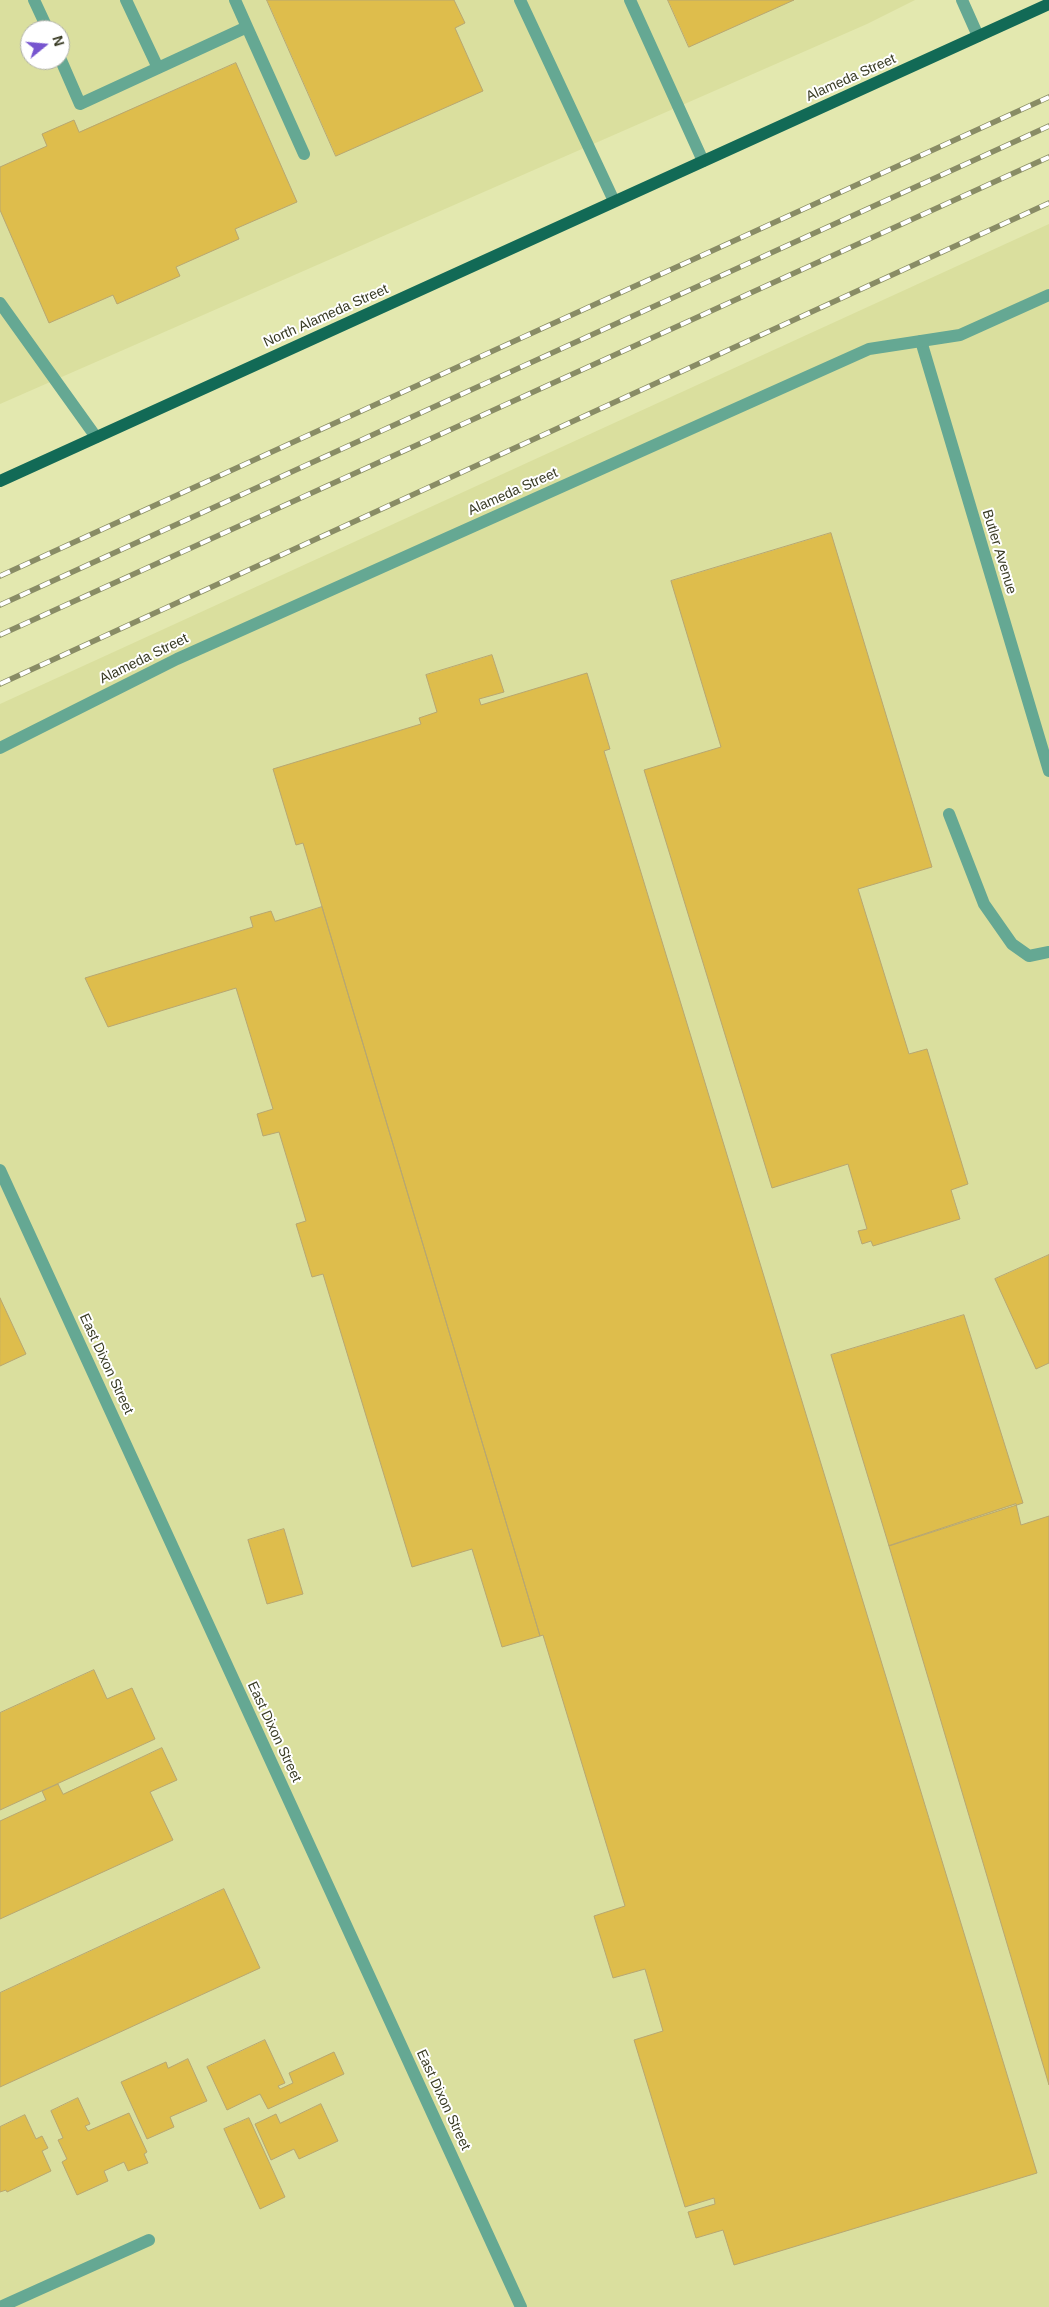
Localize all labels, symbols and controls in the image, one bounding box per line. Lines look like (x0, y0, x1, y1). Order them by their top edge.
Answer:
north arrow (20, 20, 70, 70)
text: N (49, 34, 68, 48)
street label: Alameda Street (804, 51, 898, 105)
street label: North Alameda Street (261, 281, 391, 351)
street label: Alameda Street (466, 465, 560, 519)
street label: Butler Avenue (978, 508, 1020, 596)
street label: Alameda Street (97, 630, 191, 688)
street label: East Dixon Street (75, 1311, 137, 1417)
street label: East Dixon Street (243, 1679, 305, 1785)
street label: East Dixon Street (412, 2047, 474, 2153)

